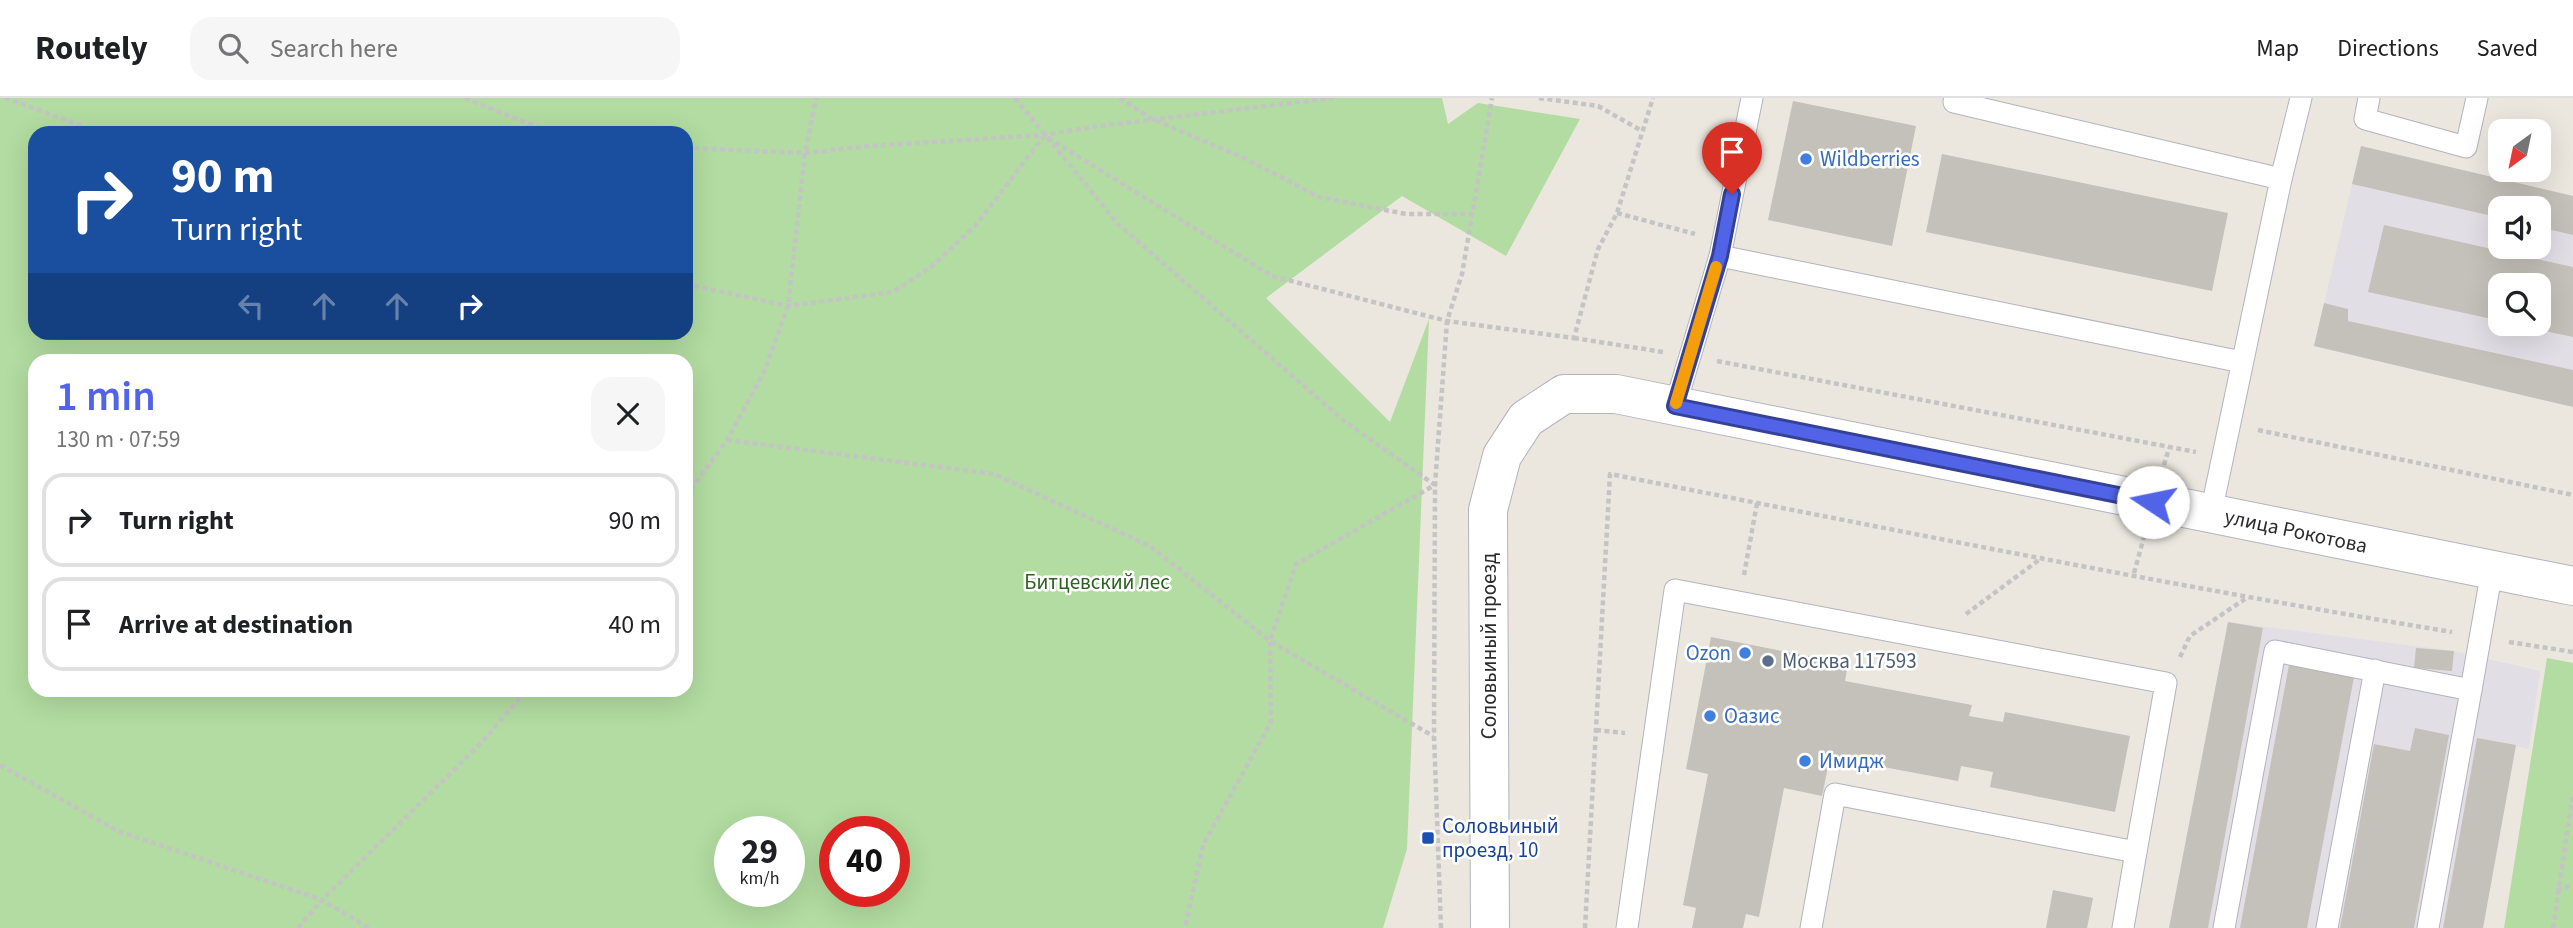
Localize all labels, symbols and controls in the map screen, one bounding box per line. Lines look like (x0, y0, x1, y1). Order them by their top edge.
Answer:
search box (190, 17, 680, 80)
text: Routely (35, 25, 148, 72)
icon: search (214, 29, 252, 67)
text: Search here (270, 30, 398, 67)
text: Map (2256, 31, 2299, 66)
text: Directions (2337, 31, 2439, 66)
text: Saved (2477, 31, 2538, 66)
north arrow (2488, 119, 2552, 182)
map controls (2488, 119, 2551, 336)
pin (1702, 122, 1762, 194)
icon: arrive (1713, 133, 1751, 171)
text: 90 m (171, 142, 275, 212)
place label: Wildberries (1820, 144, 1920, 174)
marker: Wildberries (1798, 151, 1814, 167)
icon: right (56, 154, 147, 245)
button: sound (2488, 196, 2551, 259)
text: Turn right (171, 207, 302, 253)
button: search (2488, 273, 2551, 336)
icon: left (232, 287, 270, 325)
icon: ahead (305, 287, 343, 325)
icon: ahead (378, 287, 416, 325)
icon: right (451, 287, 489, 325)
text: 1 min (56, 367, 156, 427)
button: close (591, 377, 665, 451)
text: 130 m · 07:59 (56, 423, 180, 456)
position arrow (2116, 465, 2190, 539)
icon: right (60, 501, 98, 539)
street label: улица Рокотова (2222, 501, 2370, 561)
text: Turn right (119, 502, 234, 539)
text: 90 m (608, 502, 661, 539)
street label: Соловьиный проезд (1474, 553, 1504, 739)
park label: Битцевский лес (1024, 567, 1170, 597)
icon: arrive (60, 605, 98, 643)
text: Arrive at destination (119, 606, 353, 643)
text: 40 m (608, 606, 661, 643)
place label: Ozon (1686, 638, 1731, 668)
marker: Ozon (1737, 645, 1753, 661)
place label: Москва 117593 (1782, 646, 1917, 676)
marker: Москва 117593 (1760, 653, 1776, 669)
place label: Оазис (1724, 701, 1780, 731)
marker: Оазис (1702, 708, 1718, 724)
place label: Имидж (1819, 746, 1884, 776)
marker: Имидж (1797, 753, 1813, 769)
place label: Соловьиный проезд, 10 (1442, 811, 1559, 865)
speed limit sign: 40 (819, 816, 910, 907)
text: 29 (741, 827, 778, 877)
marker: Соловьиный проезд, 10 (1420, 830, 1436, 846)
text: km/h (740, 866, 779, 891)

